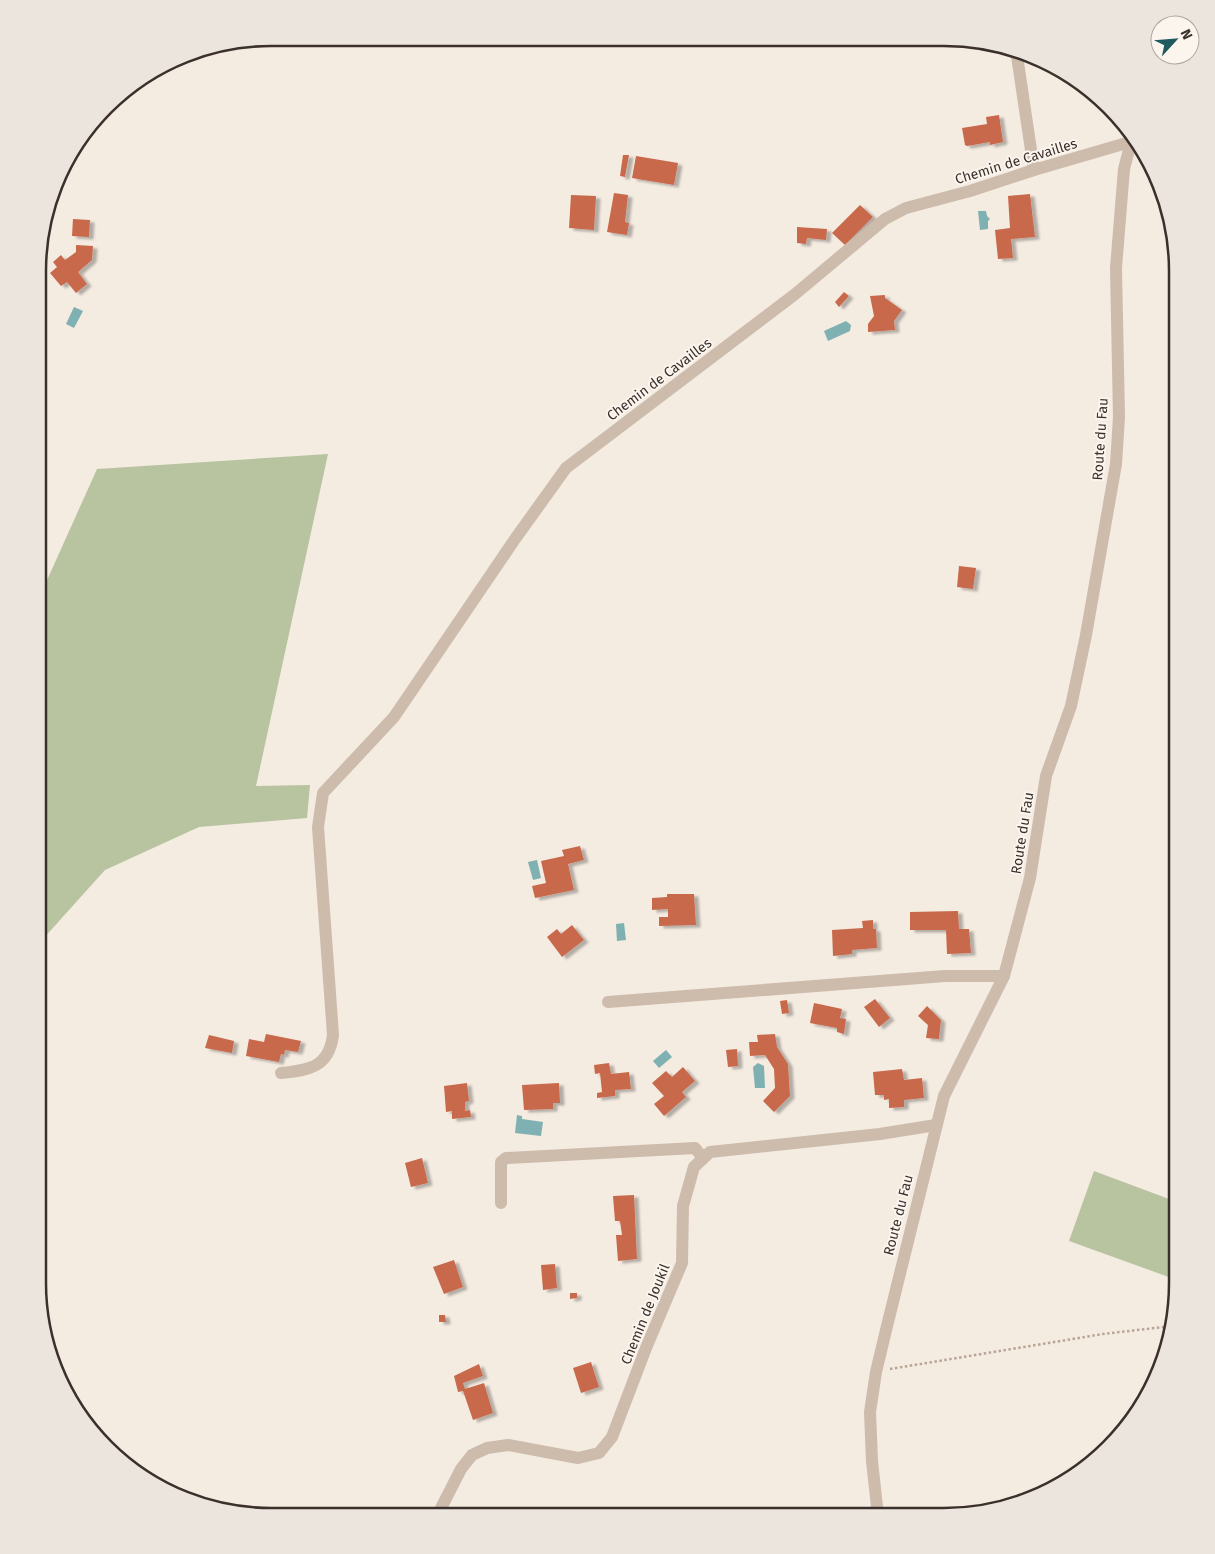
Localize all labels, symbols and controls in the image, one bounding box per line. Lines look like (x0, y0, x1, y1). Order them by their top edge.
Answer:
north arrow (1150, 15, 1200, 65)
text: N (1177, 27, 1196, 42)
street label: Chemin de Cavailles (953, 135, 1080, 188)
street label: Chemin de Cavailles (604, 334, 715, 424)
street label: Route du Fau (1089, 397, 1112, 481)
street label: Route du Fau (1008, 791, 1037, 875)
street label: Route du Fau (880, 1173, 917, 1257)
street label: Chemin de Joukil (618, 1261, 673, 1367)

